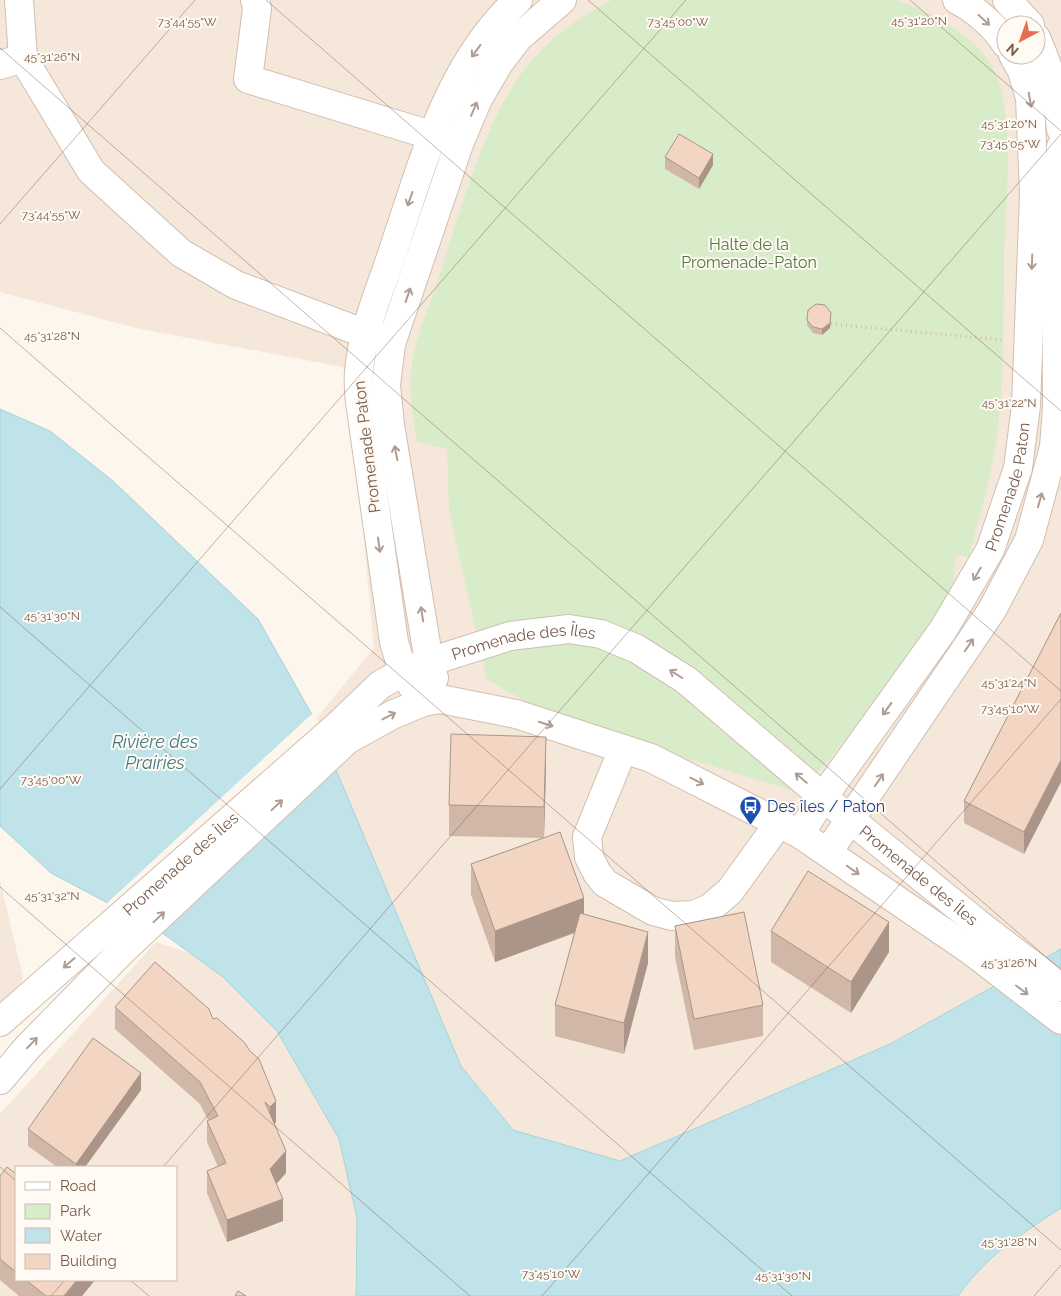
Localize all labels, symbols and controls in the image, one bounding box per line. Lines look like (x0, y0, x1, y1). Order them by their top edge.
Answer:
text: 45°31'20"N (891, 14, 947, 28)
one-way arrow (977, 14, 990, 26)
text: 73°44'55"W (157, 15, 217, 29)
text: 73°45'00"W (648, 15, 709, 29)
north arrow (996, 15, 1046, 65)
text: N (1003, 40, 1022, 59)
one-way arrow (471, 44, 481, 58)
text: 45°31'26"N (24, 50, 80, 64)
one-way arrow (1025, 92, 1035, 108)
one-way arrow (469, 102, 479, 117)
text: 45°31'20"N (981, 117, 1037, 131)
text: 73°45'05"W (980, 137, 1040, 151)
one-way arrow (405, 191, 415, 207)
text: 73°44'55"W (21, 208, 81, 222)
park label: Halte de la Promenade-Paton (681, 235, 817, 272)
one-way arrow (1027, 254, 1036, 270)
one-way arrow (404, 287, 413, 303)
text: 45°31'28"N (24, 329, 80, 343)
street label: Promenade Paton (349, 380, 385, 514)
text: 45°31'22"N (981, 396, 1037, 410)
street label: Promenade Paton (981, 421, 1033, 554)
one-way arrow (390, 446, 400, 462)
one-way arrow (1036, 492, 1046, 508)
one-way arrow (375, 536, 385, 552)
one-way arrow (971, 566, 981, 580)
one-way arrow (416, 606, 426, 622)
text: 45°31'30"N (24, 609, 80, 623)
street label: Promenade des Îles (449, 619, 597, 664)
one-way arrow (964, 638, 974, 652)
one-way arrow (669, 669, 683, 679)
text: 45°31'24"N (981, 676, 1037, 690)
one-way arrow (882, 702, 892, 716)
text: 73°45'10"W (981, 702, 1040, 716)
one-way arrow (382, 711, 397, 721)
one-way arrow (537, 719, 553, 729)
water label: Rivière des Prairies (112, 731, 199, 773)
one-way arrow (794, 772, 807, 784)
text: 73°45'00"W (21, 773, 82, 787)
one-way arrow (874, 773, 884, 787)
one-way arrow (689, 777, 704, 786)
bus stop icon: Des îles / Paton (739, 794, 763, 825)
place label: Des îles / Paton (767, 797, 885, 816)
one-way arrow (271, 799, 283, 811)
street label: Promenade des Îles (119, 808, 242, 919)
street label: Promenade des Îles (856, 821, 982, 929)
one-way arrow (846, 865, 860, 875)
text: 45°31'32"N (24, 889, 80, 903)
one-way arrow (152, 911, 165, 923)
text: 45°31'26"N (981, 956, 1037, 970)
one-way arrow (62, 957, 75, 969)
one-way arrow (1015, 985, 1028, 996)
one-way arrow (26, 1037, 38, 1050)
legend (15, 1166, 178, 1281)
text: Road (60, 1177, 96, 1195)
text: Park (60, 1202, 91, 1220)
text: Water (60, 1227, 103, 1245)
text: 45°31'28"N (981, 1235, 1037, 1249)
text: Building (60, 1252, 117, 1270)
text: 73°45'10"W (522, 1267, 581, 1281)
text: 45°31'30"N (755, 1269, 811, 1283)

